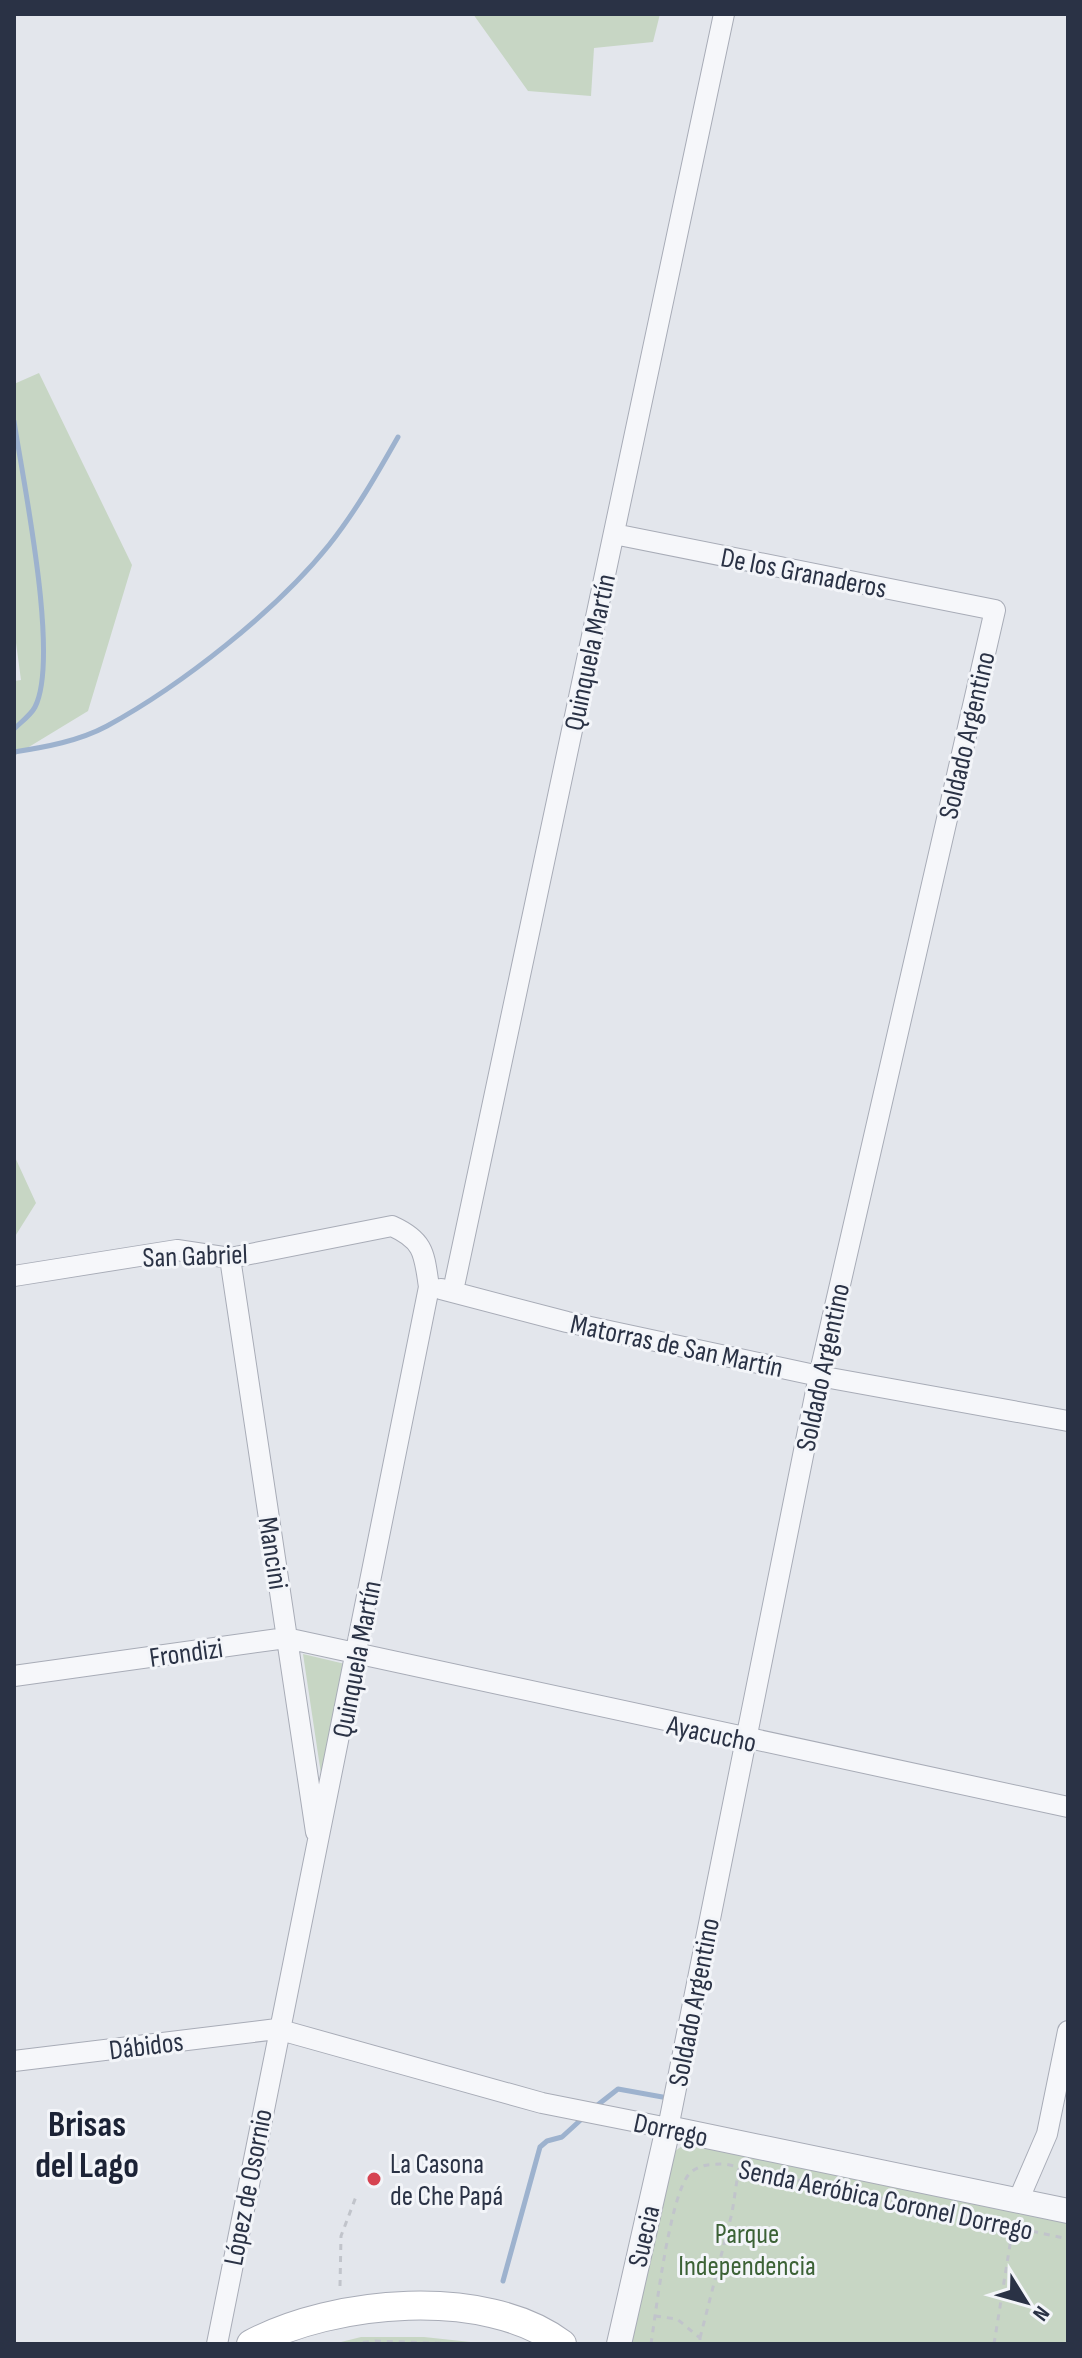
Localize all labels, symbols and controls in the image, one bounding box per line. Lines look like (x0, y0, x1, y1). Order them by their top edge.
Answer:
street label: De los Granaderos (718, 541, 889, 606)
street label: Quinquela Martín (558, 571, 623, 734)
street label: Soldado Argentino (932, 648, 1003, 822)
street label: San Gabriel (142, 1238, 248, 1275)
street label: Soldado Argentino (790, 1280, 857, 1454)
street label: Matorras de San Martín (567, 1308, 786, 1385)
street label: Mancini (251, 1515, 295, 1592)
street label: Quinquela Martín (326, 1578, 389, 1741)
street label: Frondizi (147, 1632, 225, 1675)
street label: Ayacucho (663, 1709, 759, 1760)
street label: Soldado Argentino (662, 1915, 727, 2089)
street label: Dábidos (107, 2026, 185, 2067)
district label: Brisas del Lago (35, 2104, 139, 2188)
street label: López de Osornio (217, 2106, 280, 2268)
street label: Dorrego (631, 2107, 711, 2154)
place label: La Casona de Che Papá (390, 2148, 503, 2213)
street label: Senda Aeróbica Coronel Dorrego (736, 2153, 1036, 2248)
marker: La Casona de Che Papá (365, 2170, 383, 2188)
street label: Suecia (621, 2202, 668, 2270)
park label: Parque Independencia (678, 2218, 816, 2283)
north arrow (986, 2262, 1066, 2342)
text: N (1026, 2300, 1055, 2326)

